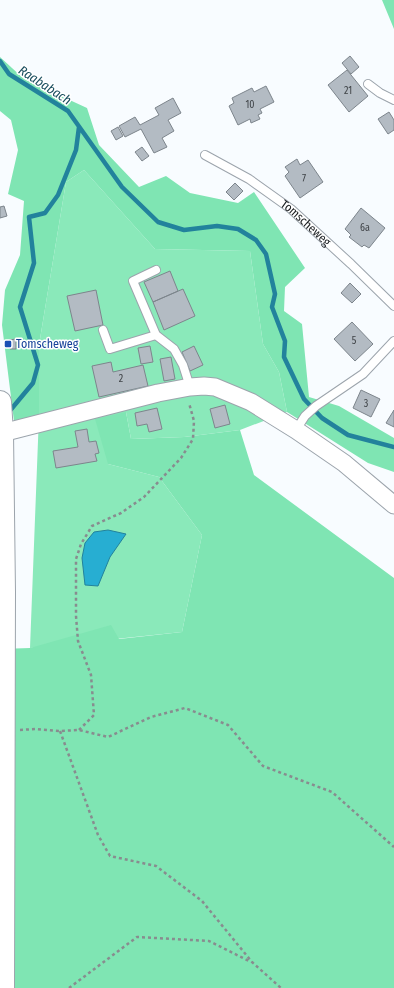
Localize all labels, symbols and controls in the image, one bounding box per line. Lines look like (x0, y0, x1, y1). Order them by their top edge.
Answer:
water label: Raababach (16, 62, 74, 108)
house number: 21 (344, 85, 352, 97)
house number: 10 (245, 99, 255, 111)
house number: 7 (302, 173, 306, 185)
street label: Tomscheweg (278, 197, 334, 249)
house number: 6a (360, 222, 370, 234)
house number: 5 (352, 335, 357, 347)
place label: Tomscheweg (16, 337, 79, 351)
marker: Tomscheweg (3, 339, 13, 349)
house number: 2 (119, 373, 124, 385)
house number: 3 (364, 398, 369, 410)

